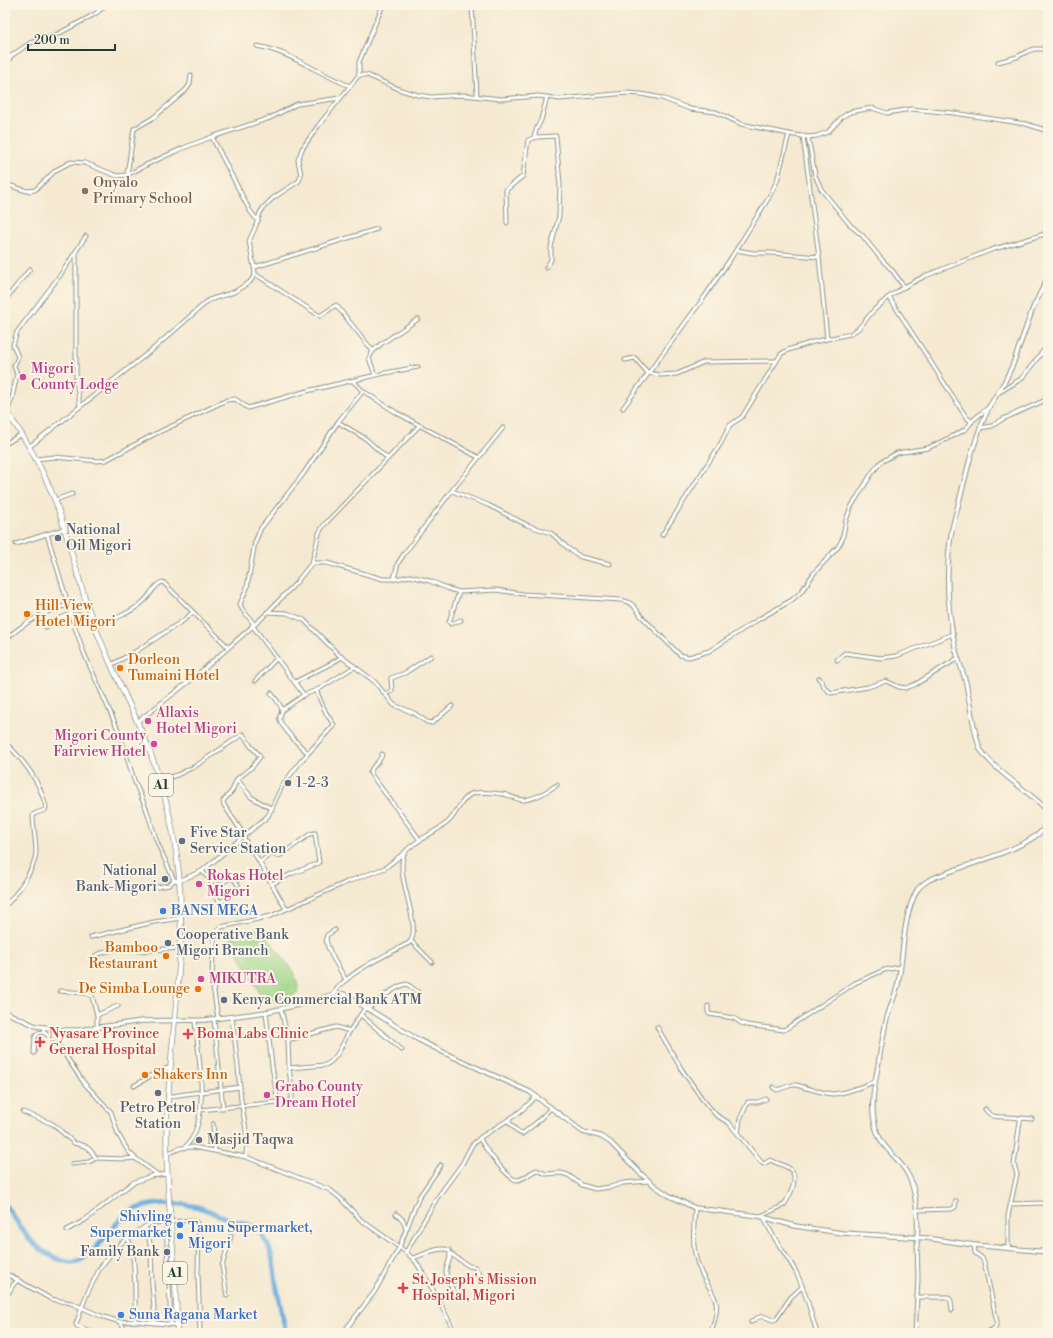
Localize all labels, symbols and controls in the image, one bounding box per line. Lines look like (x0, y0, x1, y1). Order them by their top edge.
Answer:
scale bar (28, 26, 115, 52)
text: 200 m (34, 33, 70, 48)
place label: Onyalo Primary School (93, 174, 192, 208)
marker: Onyalo Primary School (80, 186, 90, 196)
place label: Migori County Lodge (31, 360, 119, 394)
marker: Migori County Lodge (18, 372, 28, 382)
place label: National Oil Migori (66, 521, 132, 555)
marker: National Oil Migori (53, 533, 63, 543)
place label: Hill View Hotel Migori (35, 597, 116, 631)
marker: Hill View Hotel Migori (22, 609, 32, 619)
place label: Dorleon Tumaini Hotel (128, 651, 220, 685)
marker: Dorleon Tumaini Hotel (115, 663, 125, 673)
place label: Allaxis Hotel Migori (155, 704, 237, 738)
marker: Allaxis Hotel Migori (143, 716, 153, 726)
place label: Migori County Fairview Hotel (53, 727, 146, 761)
marker: Migori County Fairview Hotel (149, 739, 159, 749)
road number: A1 (149, 774, 173, 796)
place label: 1-2-3 (296, 774, 329, 792)
marker: 1-2-3 (283, 778, 293, 788)
place label: Five Star Service Station (190, 824, 287, 858)
marker: Five Star Service Station (177, 836, 187, 846)
place label: National Bank-Migori (75, 862, 157, 896)
place label: Rokas Hotel Migori (207, 867, 283, 901)
marker: National Bank-Migori (160, 874, 170, 884)
marker: Rokas Hotel Migori (194, 879, 204, 889)
place label: BANSI MEGA (170, 902, 259, 920)
marker: BANSI MEGA (158, 906, 168, 916)
place label: Cooperative Bank Migori Branch (176, 926, 289, 960)
marker: Cooperative Bank Migori Branch (163, 938, 173, 948)
place label: Bamboo Restaurant (89, 939, 158, 973)
marker: Bamboo Restaurant (161, 951, 171, 961)
place label: MIKUTRA (209, 970, 276, 988)
marker: MIKUTRA (196, 974, 206, 984)
place label: De Simba Lounge (79, 980, 190, 998)
marker: De Simba Lounge (193, 984, 203, 994)
place label: Kenya Commercial Bank ATM (232, 991, 422, 1009)
marker: Kenya Commercial Bank ATM (219, 995, 229, 1005)
place label: Nyasare Province General Hospital (49, 1025, 159, 1059)
place label: Boma Labs Clinic (196, 1025, 309, 1043)
marker: Boma Labs Clinic (182, 1028, 194, 1040)
marker: Nyasare Province General Hospital (34, 1036, 46, 1048)
place label: Shakers Inn (153, 1066, 228, 1084)
marker: Shakers Inn (140, 1070, 150, 1080)
place label: Grabo County Dream Hotel (275, 1078, 363, 1112)
marker: Petro Petrol Station (153, 1088, 163, 1098)
marker: Grabo County Dream Hotel (262, 1090, 272, 1100)
place label: Petro Petrol Station (120, 1099, 196, 1133)
place label: Masjid Taqwa (207, 1131, 295, 1149)
marker: Masjid Taqwa (194, 1135, 204, 1145)
place label: Shivling Supermarket (90, 1208, 173, 1242)
place label: Tamu Supermarket, Migori (188, 1219, 312, 1253)
marker: Shivling Supermarket (175, 1220, 185, 1230)
marker: Tamu Supermarket, Migori (175, 1231, 185, 1241)
place label: Family Bank (80, 1243, 160, 1261)
marker: Family Bank (162, 1247, 172, 1257)
road number: A1 (163, 1262, 187, 1284)
place label: St. Joseph's Mission Hospital, Migori (412, 1271, 537, 1305)
marker: St. Joseph's Mission Hospital, Migori (397, 1282, 409, 1294)
place label: Suna Ragana Market (129, 1306, 258, 1324)
marker: Suna Ragana Market (116, 1310, 126, 1320)

